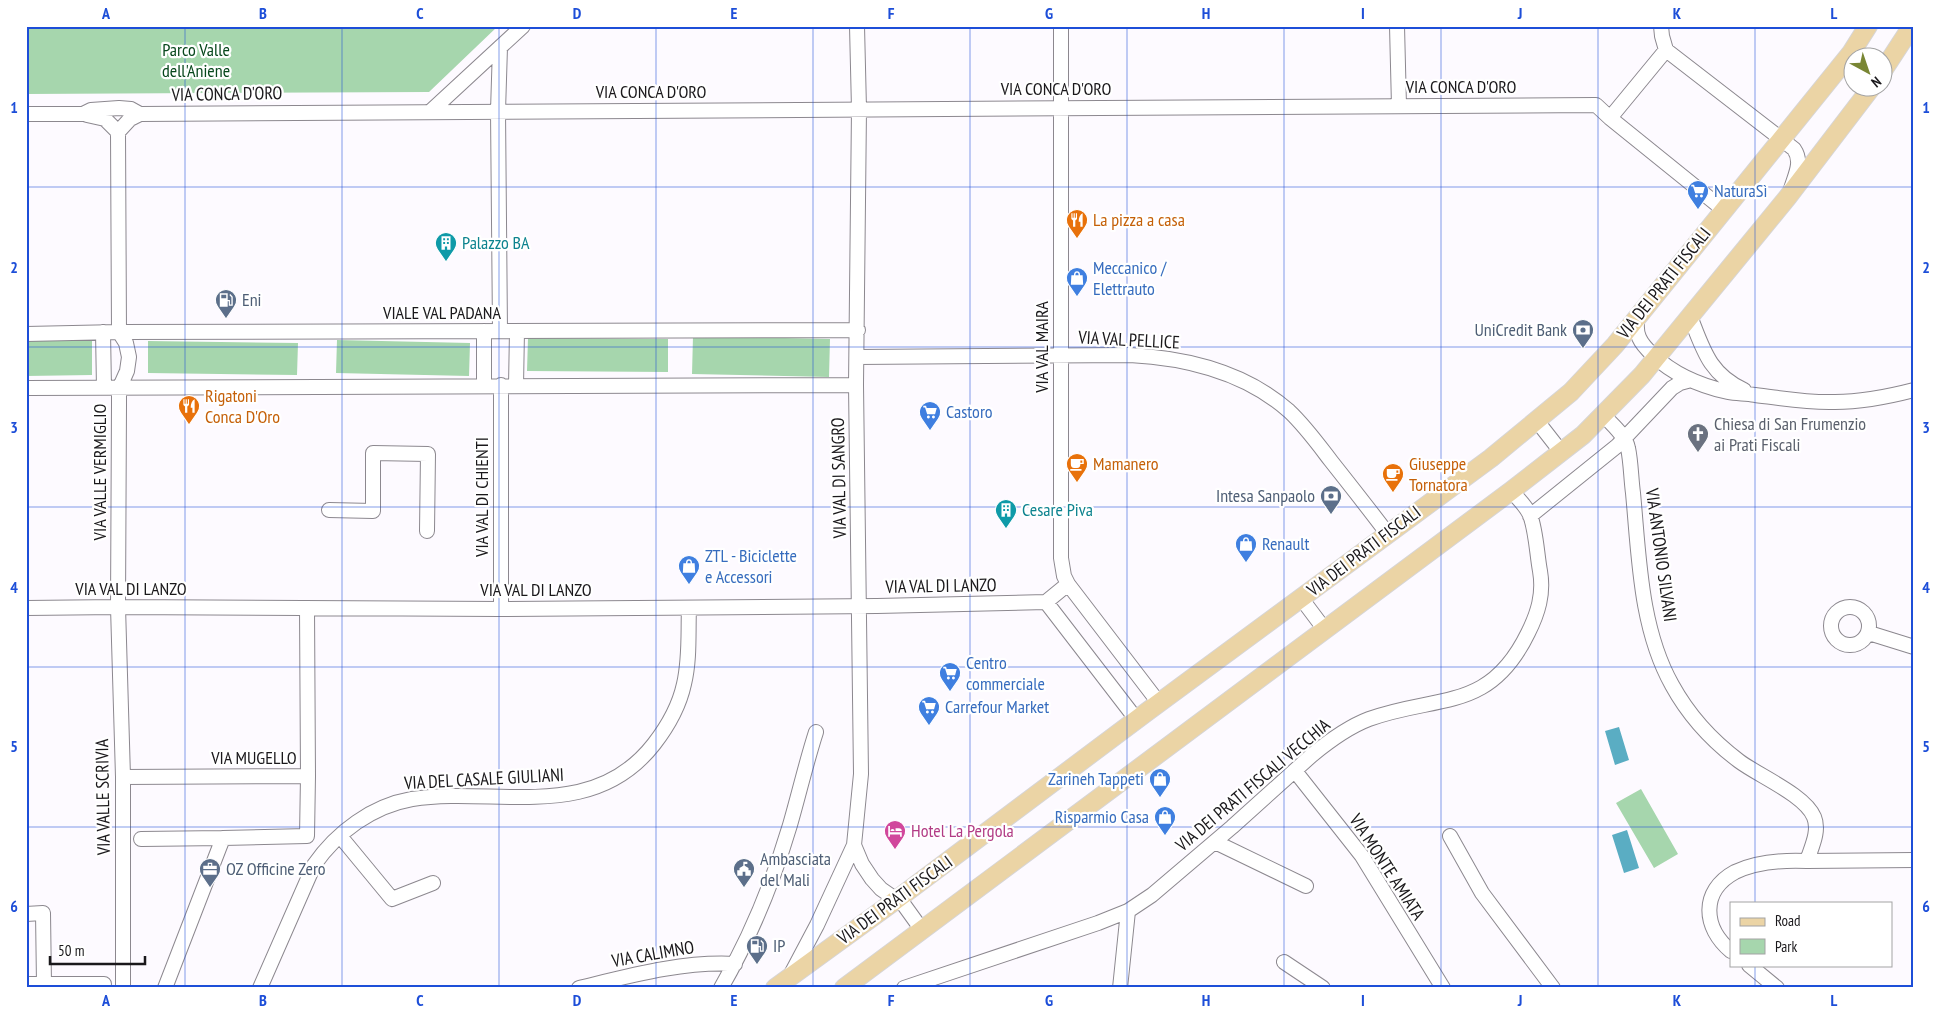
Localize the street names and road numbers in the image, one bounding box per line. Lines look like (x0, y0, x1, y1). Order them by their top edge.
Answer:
street label: VIA CONCA D'ORO (1405, 75, 1516, 98)
street label: VIA CONCA D'ORO (1000, 77, 1111, 100)
street label: VIA CONCA D'ORO (595, 80, 706, 103)
street label: VIA CONCA D'ORO (170, 81, 283, 106)
street label: VIA DEI PRATI FISCALI (1611, 222, 1716, 344)
street label: VIALE VAL PADANA (382, 301, 501, 324)
street label: VIA VAL MAIRA (1030, 301, 1053, 394)
street label: VIA VAL PELLICE (1077, 325, 1180, 354)
street label: VIA VALLE VERMIGLIO (88, 403, 111, 541)
street label: VIA VAL DI SANGRO (826, 417, 851, 540)
street label: VIA VAL DI CHIENTI (470, 437, 493, 558)
street label: VIA ANTONIO SILVANI (1641, 486, 1682, 623)
street label: VIA DEI PRATI FISCALI (1301, 500, 1425, 602)
street label: VIA VAL DI LANZO (884, 573, 997, 598)
street label: VIA VAL DI LANZO (74, 577, 187, 600)
street label: VIA VAL DI LANZO (479, 578, 592, 601)
street label: VIA DEI PRATI FISCALI VECCHIA (1170, 713, 1335, 857)
street label: VIA VALLE SCRIVIA (90, 738, 115, 856)
street label: VIA MUGELLO (210, 746, 297, 769)
street label: VIA DEL CASALE GIULIANI (402, 763, 565, 794)
street label: VIA MONTE AMIATA (1344, 809, 1430, 924)
street label: VIA DEI PRATI FISCALI (832, 850, 957, 950)
street label: VIA CALIMNO (609, 935, 696, 972)

